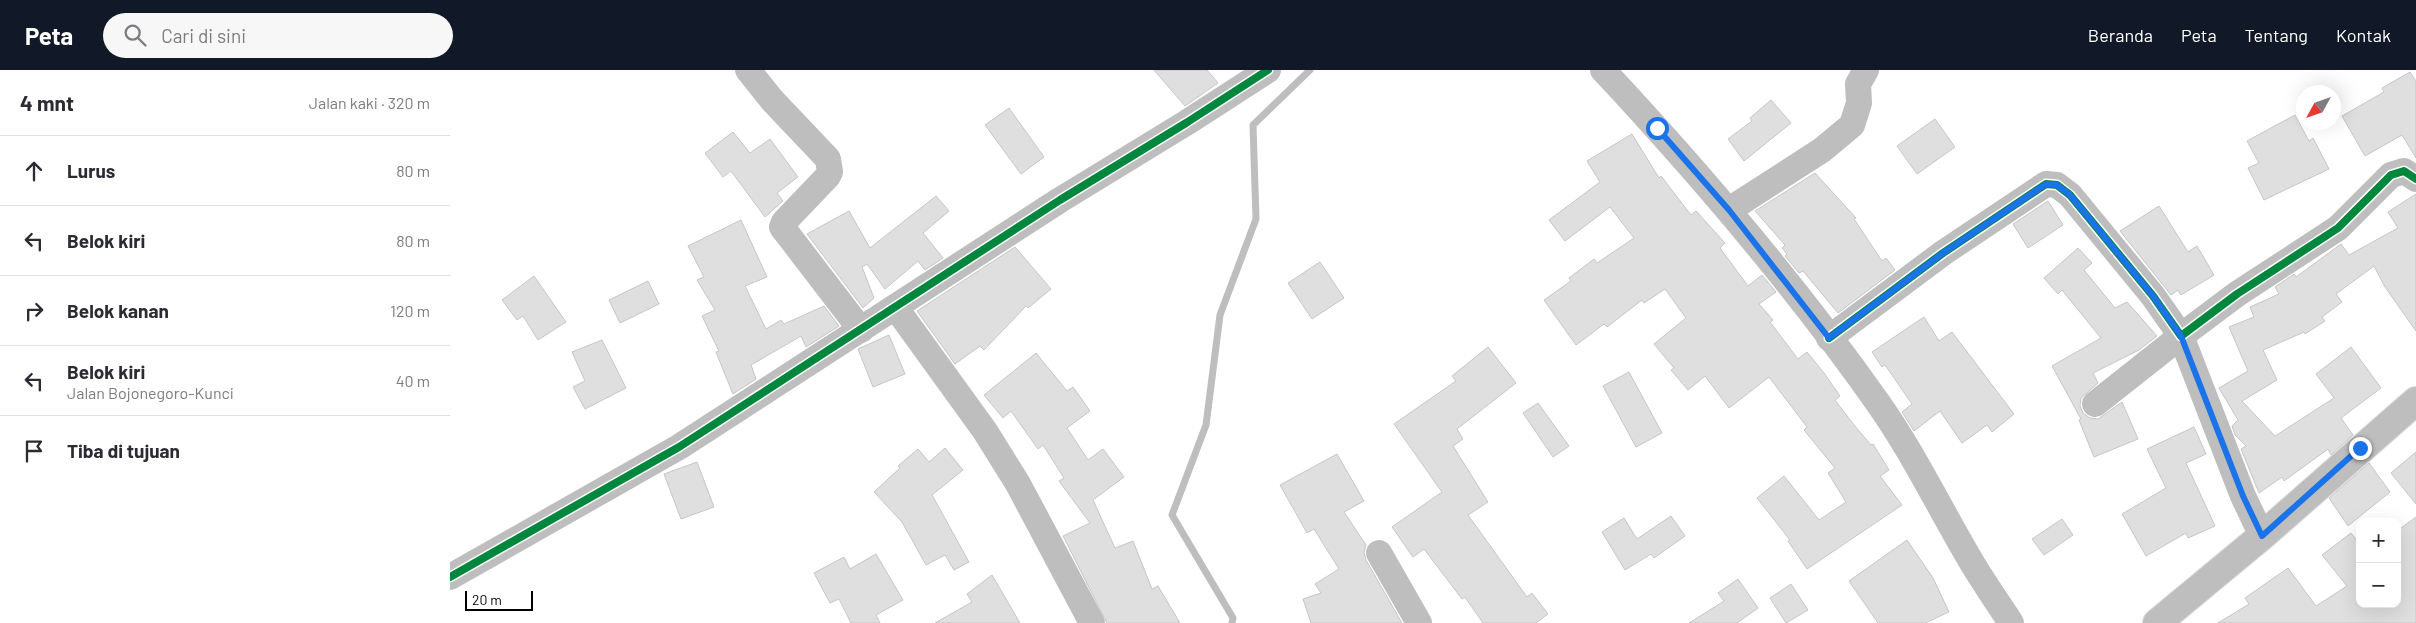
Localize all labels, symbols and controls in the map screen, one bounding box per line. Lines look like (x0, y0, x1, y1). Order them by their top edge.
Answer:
search box (103, 13, 453, 58)
text: Peta (25, 21, 73, 50)
icon: search (121, 21, 149, 49)
text: Cari di sini (161, 24, 246, 47)
text: Beranda (2088, 24, 2153, 46)
text: Peta (2181, 24, 2217, 46)
text: Tentang (2245, 24, 2308, 46)
text: Kontak (2336, 24, 2391, 46)
north arrow (2296, 85, 2341, 130)
text: 4 mnt (20, 90, 74, 115)
text: Jalan kaki · 320 m (309, 93, 430, 112)
route start (1646, 117, 1669, 140)
icon: ahead (20, 157, 48, 185)
text: Lurus (67, 159, 115, 182)
text: 80 m (396, 161, 430, 180)
icon: left (20, 227, 48, 255)
text: Belok kiri (67, 229, 145, 252)
text: 80 m (396, 231, 430, 250)
icon: right (20, 297, 48, 325)
text: Belok kanan (67, 299, 169, 322)
text: 120 m (390, 301, 430, 320)
text: Belok kiri (67, 360, 145, 383)
icon: left (20, 367, 48, 395)
text: 40 m (396, 371, 430, 390)
text: Jalan Bojonegoro-Kunci (67, 383, 234, 402)
icon: arrive (20, 437, 48, 465)
route end (2349, 437, 2372, 460)
text: Tiba di tujuan (67, 439, 180, 462)
map controls (2356, 518, 2401, 608)
button: + (2356, 518, 2401, 563)
button: − (2356, 563, 2401, 608)
scale bar (465, 588, 532, 611)
text: 20 m (472, 591, 502, 608)

